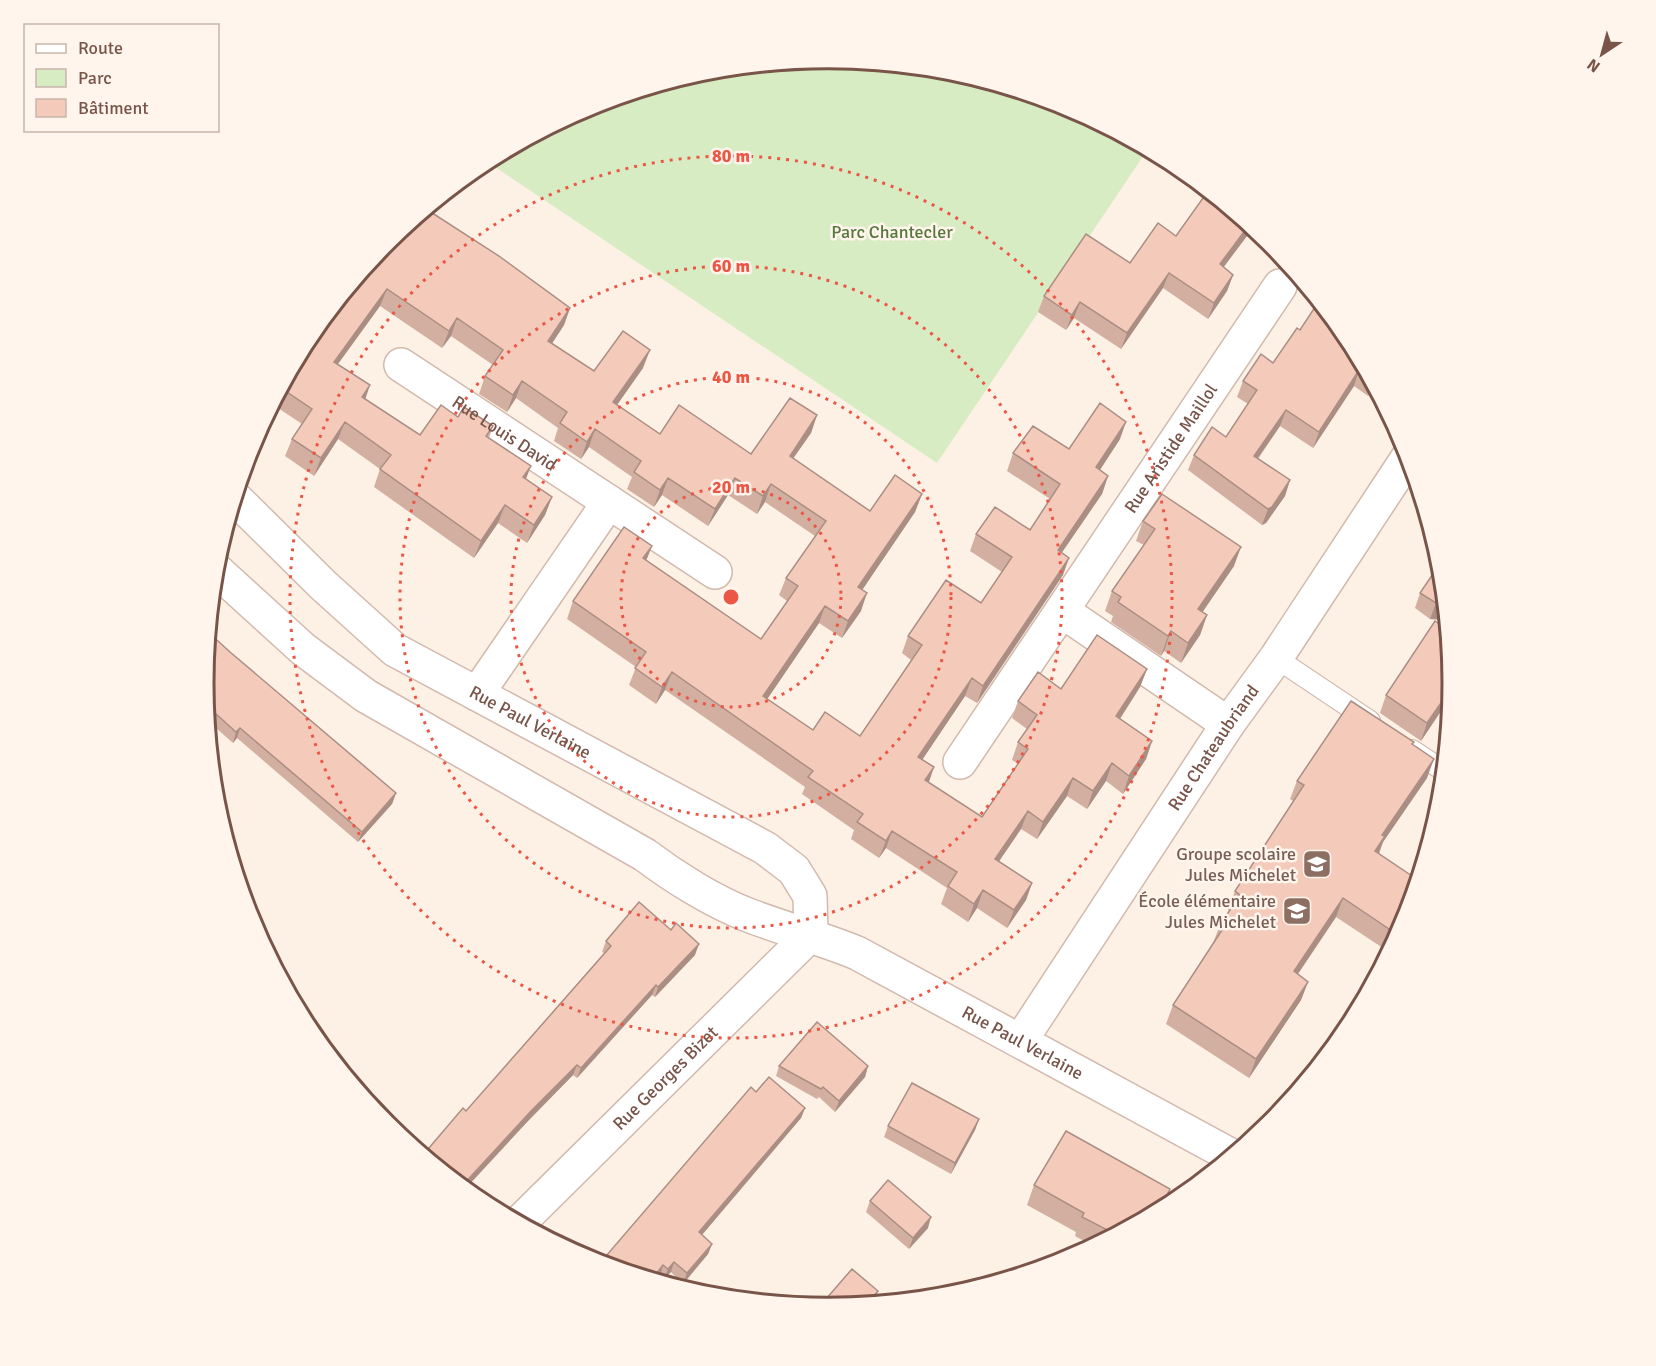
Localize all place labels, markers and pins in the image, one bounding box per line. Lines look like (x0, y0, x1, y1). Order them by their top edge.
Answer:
centre of rings (721, 587, 741, 607)
place label: Groupe scolaire Jules Michelet (1176, 843, 1296, 886)
school or university icon: Groupe scolaire Jules Michelet (1301, 848, 1333, 880)
place label: École élémentaire Jules Michelet (1138, 890, 1276, 933)
school or university icon: École élémentaire Jules Michelet (1281, 895, 1313, 927)

